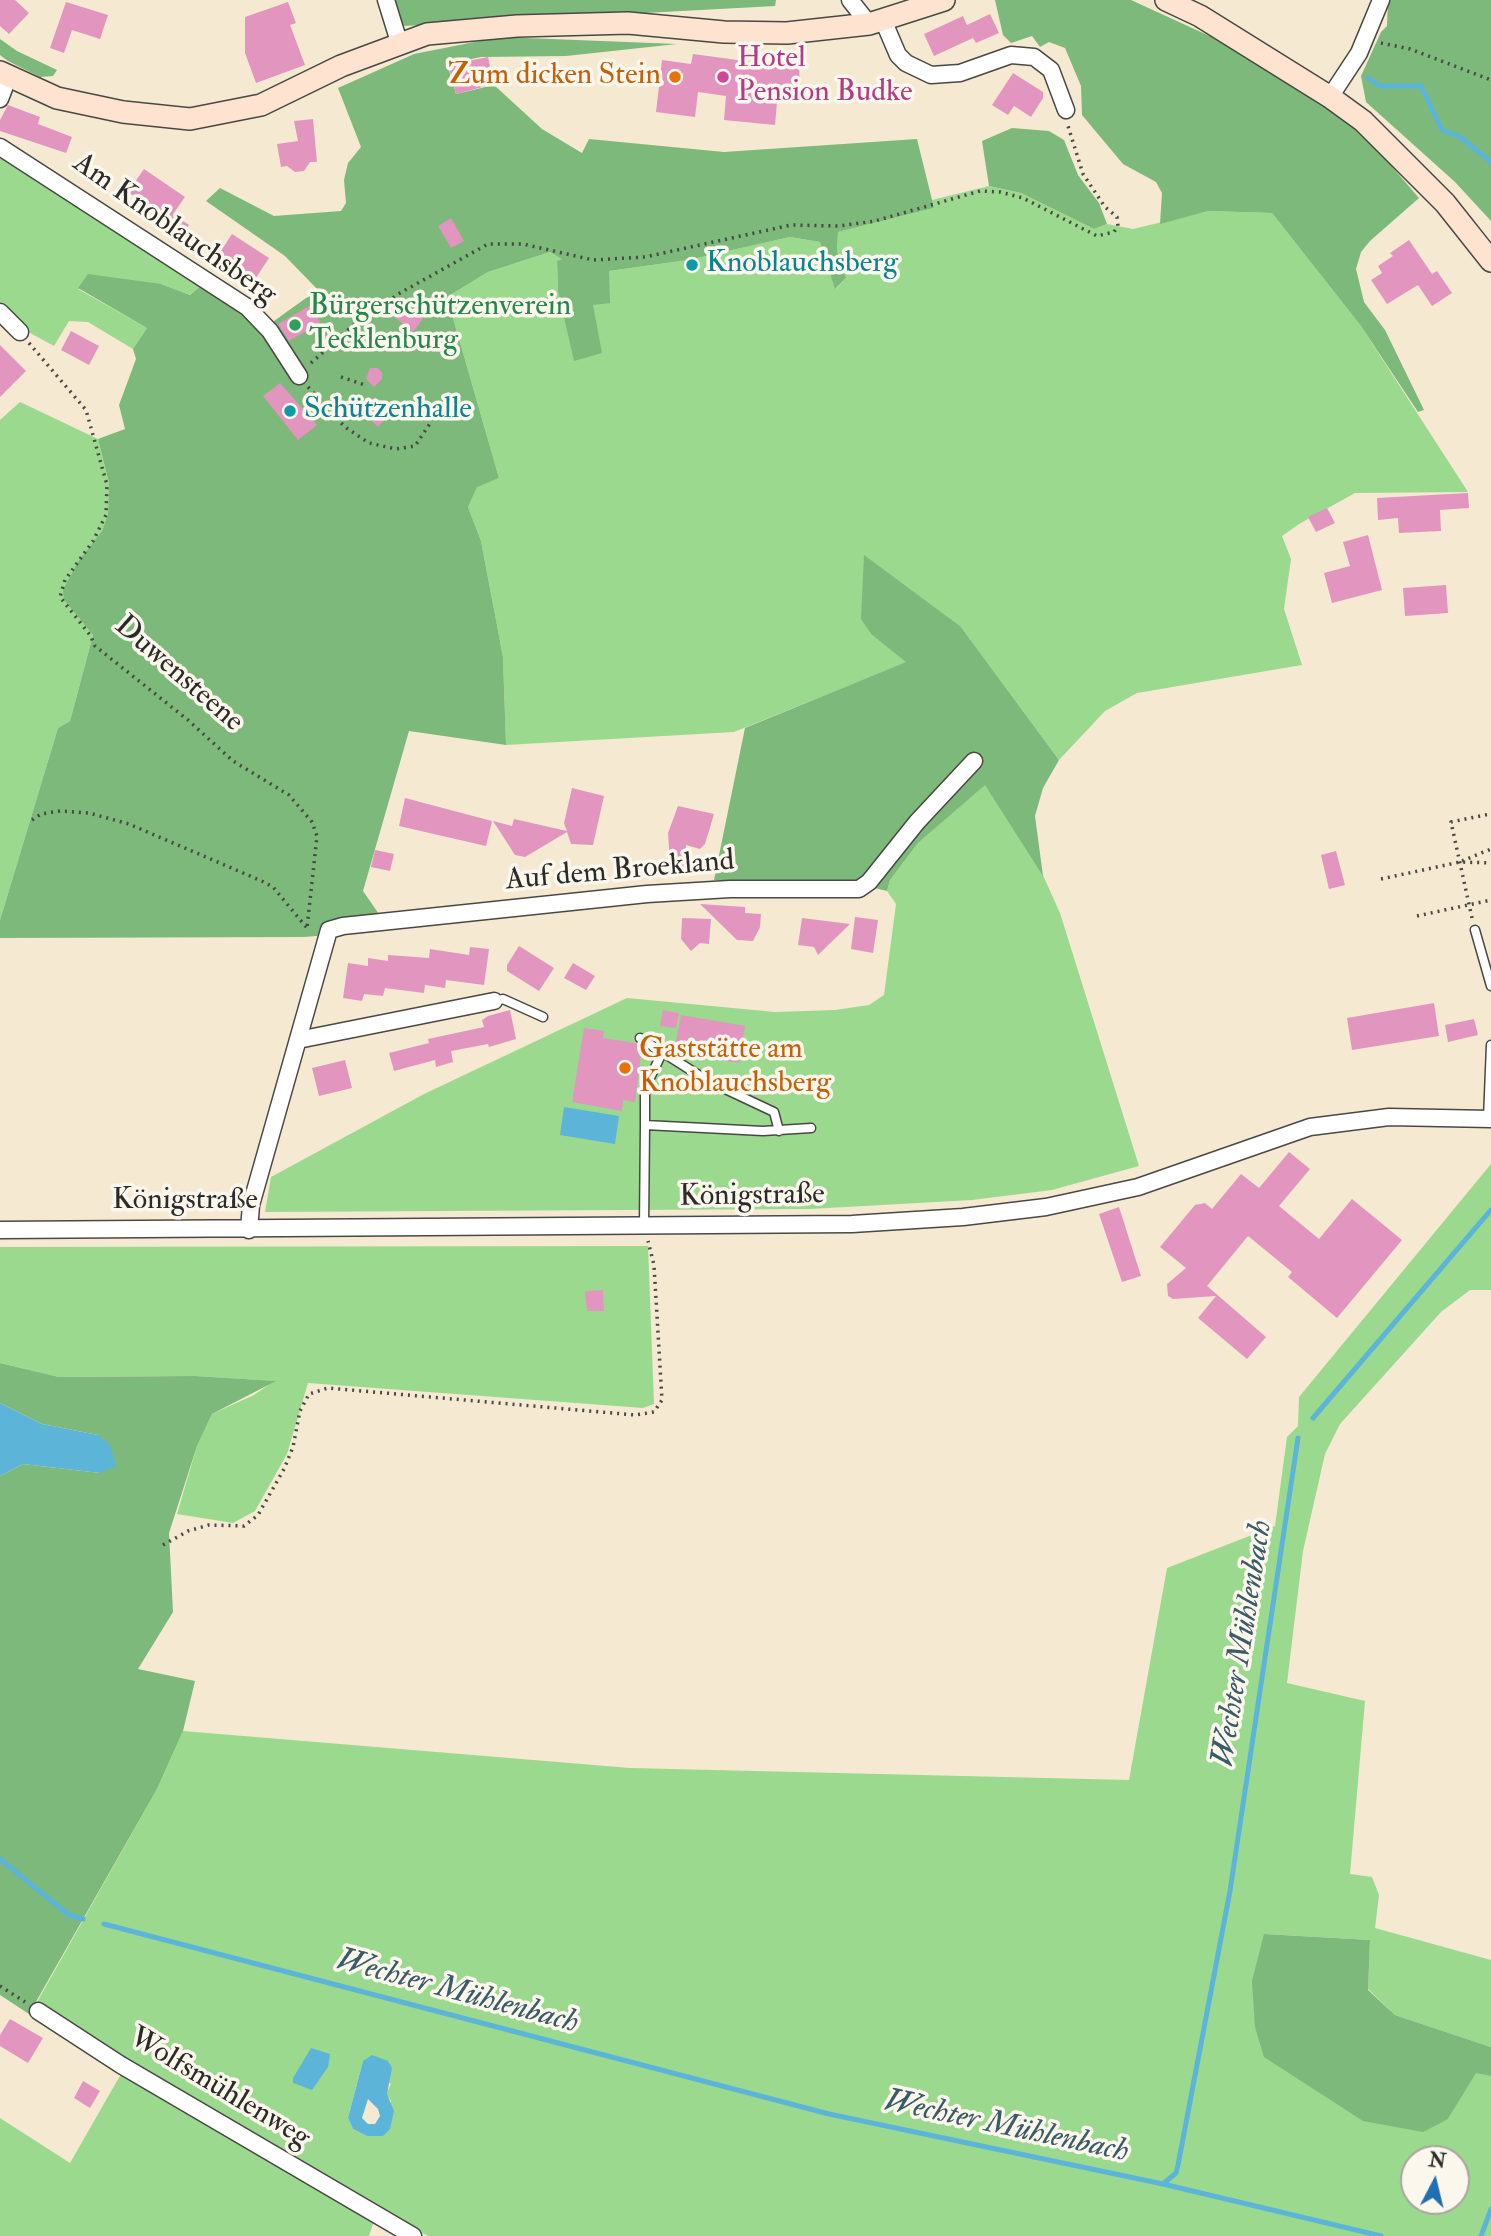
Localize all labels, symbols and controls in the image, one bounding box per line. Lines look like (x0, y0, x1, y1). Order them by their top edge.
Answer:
place label: Hotel Pension Budke (737, 42, 912, 112)
place label: Zum dicken Stein (448, 59, 661, 95)
marker: Zum dicken Stein (667, 69, 683, 85)
marker: Hotel Pension Budke (715, 69, 731, 85)
street label: Am Knoblauchsberg (65, 146, 283, 314)
place label: Knoblauchsberg (706, 247, 898, 283)
marker: Knoblauchsberg (684, 257, 700, 273)
place label: Bürgerschützenverein Tecklenburg (309, 290, 571, 360)
marker: Bürgerschützenverein Tecklenburg (287, 317, 303, 333)
place label: Schützenhalle (304, 393, 472, 429)
marker: Schützenhalle (282, 403, 298, 419)
street label: Duwensteene (106, 609, 250, 741)
street label: Auf dem Broekland (504, 844, 736, 900)
place label: Gaststätte am Knoblauchsberg (639, 1033, 831, 1104)
marker: Gaststätte am Knoblauchsberg (617, 1060, 633, 1076)
street label: Königstraße (679, 1178, 825, 1216)
street label: Königstraße (112, 1184, 258, 1220)
water label: Wechter Mühlenbach (1206, 1518, 1282, 1770)
water label: Wechter Mühlenbach (332, 1942, 582, 2044)
street label: Wolfsmühlenweg (122, 2021, 316, 2157)
water label: Wechter Mühlenbach (880, 2083, 1132, 2173)
north arrow (1400, 2145, 1470, 2215)
text: N (1427, 2148, 1447, 2174)

